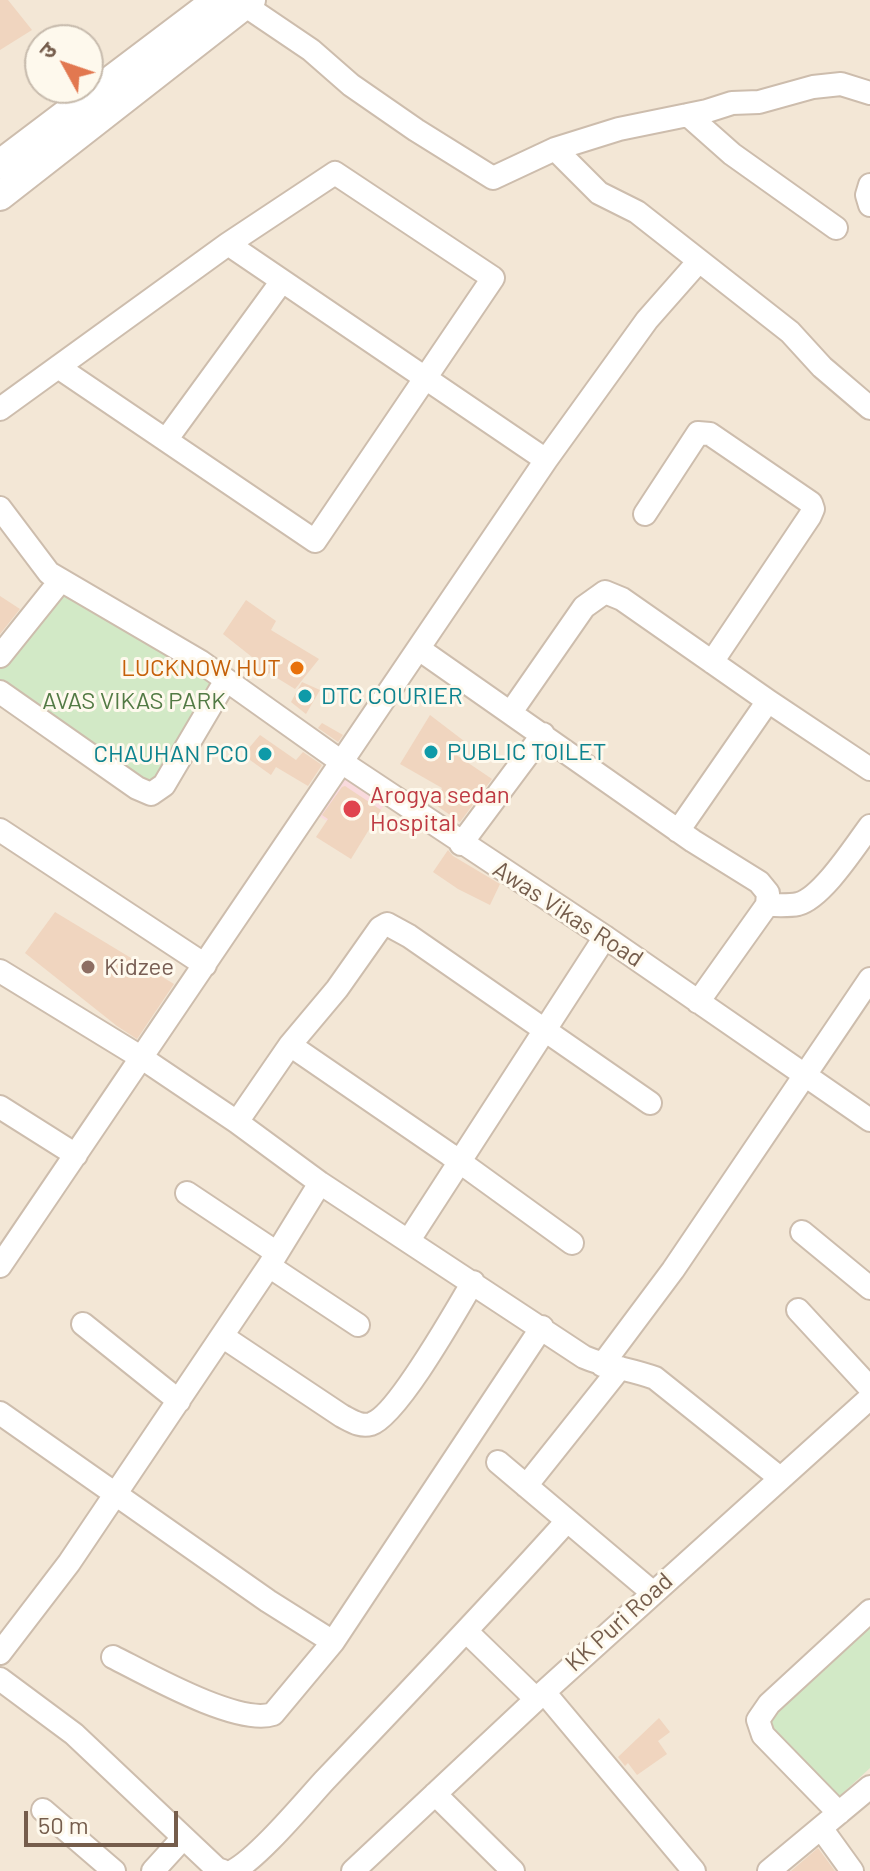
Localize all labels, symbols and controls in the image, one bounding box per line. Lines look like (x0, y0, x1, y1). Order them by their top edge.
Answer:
north arrow (24, 24, 104, 104)
text: उ (33, 37, 61, 63)
place label: LUCKNOW HUT (121, 654, 281, 682)
marker: LUCKNOW HUT (288, 659, 306, 677)
place label: DTC COURIER (321, 682, 463, 710)
park label: AVAS VIKAS PARK (42, 687, 226, 715)
marker: DTC COURIER (296, 687, 314, 705)
place label: PUBLIC TOILET (447, 738, 606, 766)
place label: CHAUHAN PCO (93, 740, 249, 768)
marker: PUBLIC TOILET (422, 743, 440, 761)
marker: CHAUHAN PCO (256, 745, 274, 763)
place label: Arogya sedan Hospital (370, 781, 510, 837)
marker: Arogya sedan Hospital (341, 798, 363, 820)
street label: Awas Vikas Road (487, 855, 649, 973)
place label: Kidzee (104, 953, 174, 981)
marker: Kidzee (79, 958, 97, 976)
street label: KK Puri Road (560, 1566, 678, 1678)
scale bar (28, 1795, 182, 1845)
text: 50 m (38, 1810, 89, 1839)

